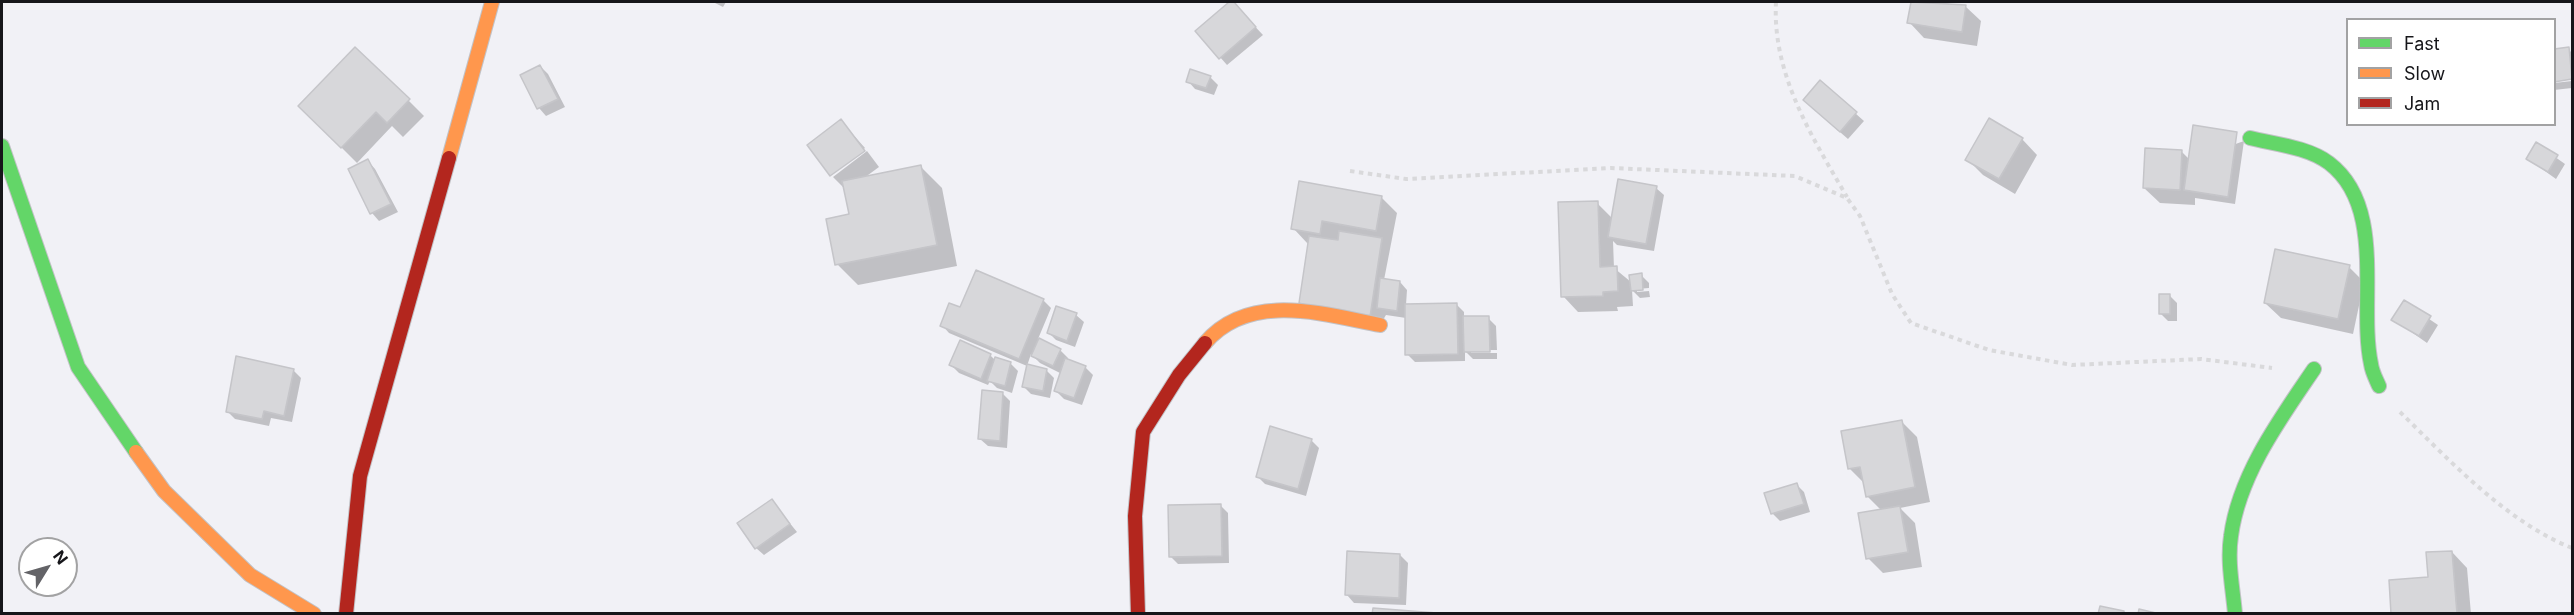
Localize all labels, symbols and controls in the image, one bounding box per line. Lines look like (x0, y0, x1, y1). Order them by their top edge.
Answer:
legend (2346, 18, 2556, 126)
text: Fast (2404, 33, 2440, 54)
text: Slow (2404, 63, 2445, 84)
text: Jam (2404, 93, 2440, 114)
north arrow (18, 537, 78, 597)
text: N (49, 546, 72, 568)

